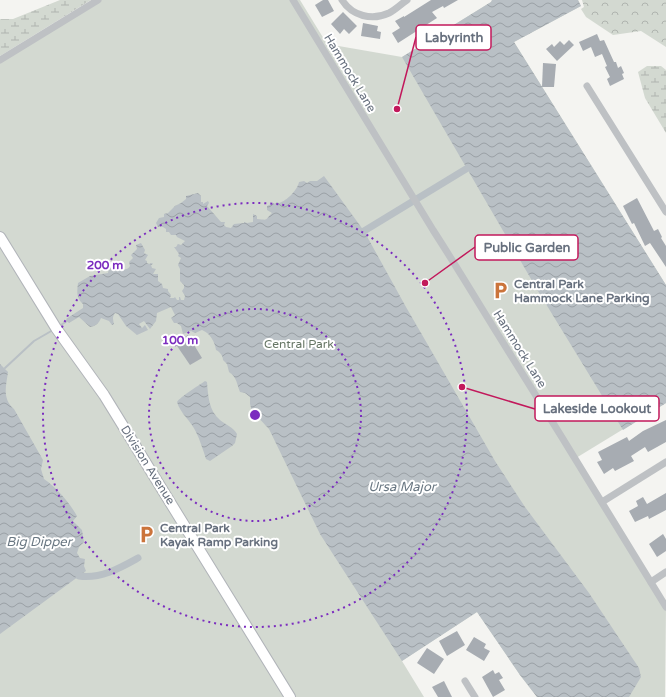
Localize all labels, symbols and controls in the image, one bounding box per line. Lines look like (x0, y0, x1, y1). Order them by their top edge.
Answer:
callout: Labyrinth (416, 25, 491, 50)
text: Labyrinth (425, 30, 483, 46)
street label: Hammock Lane (321, 31, 379, 115)
callout: Public Garden (475, 235, 578, 260)
text: Public Garden (484, 240, 571, 256)
text: 200 m (87, 258, 123, 272)
place label: Central Park Hammock Lane Parking (514, 277, 650, 306)
parking icon: Central Park Hammock Lane Parking (491, 281, 511, 301)
street label: Hammock Lane (490, 308, 550, 391)
text: 100 m (162, 333, 198, 347)
park label: Central Park (264, 337, 334, 351)
callout: Lakeside Lookout (535, 396, 659, 421)
text: Lakeside Lookout (543, 401, 651, 417)
centre of rings (248, 408, 262, 422)
street label: Division Avenue (118, 423, 178, 507)
water label: Ursa Major (368, 479, 438, 495)
place label: Central Park Kayak Ramp Parking (160, 521, 278, 550)
parking icon: Central Park Kayak Ramp Parking (137, 525, 157, 545)
water label: Big Dipper (6, 534, 74, 550)

